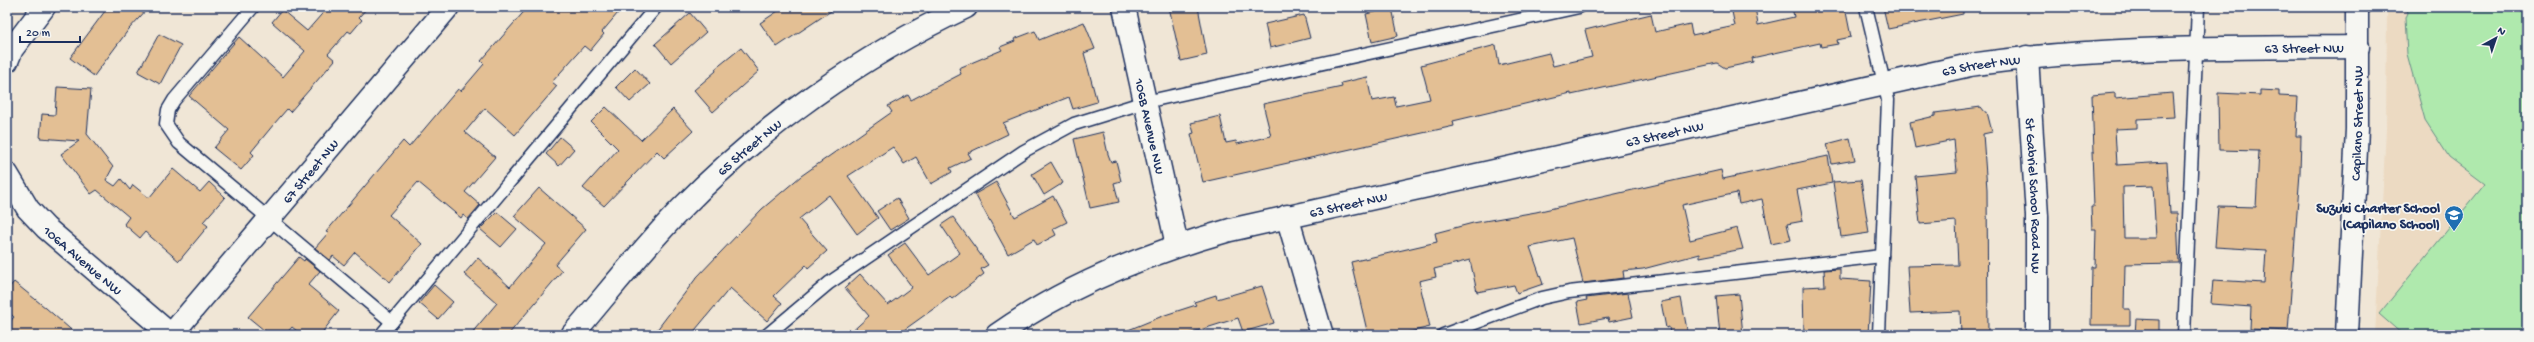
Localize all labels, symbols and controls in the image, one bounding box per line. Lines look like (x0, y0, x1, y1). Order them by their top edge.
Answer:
scale bar (20, 18, 80, 44)
north arrow (2476, 18, 2516, 58)
text: N (2495, 25, 2508, 39)
text: 20 m (26, 27, 51, 41)
street label: 63 Street NW (2264, 41, 2344, 59)
street label: 63 Street NW (1941, 53, 2022, 82)
street label: Capilano Street NW (2348, 66, 2368, 181)
street label: 106B Avenue NW (1129, 76, 1167, 176)
street label: 65 Street NW (715, 116, 786, 181)
street label: St Gabriel School Road NW (2020, 118, 2043, 274)
street label: 63 Street NW (1624, 119, 1706, 153)
street label: 67 Street NW (279, 136, 344, 208)
street label: 63 Street NW (1308, 189, 1390, 223)
place label: Suzuki Charter School (Capilano School) (2316, 201, 2440, 234)
school or university icon: Suzuki Charter School (Capilano School) (2443, 204, 2465, 232)
street label: 106A Avenue NW (38, 223, 125, 300)

